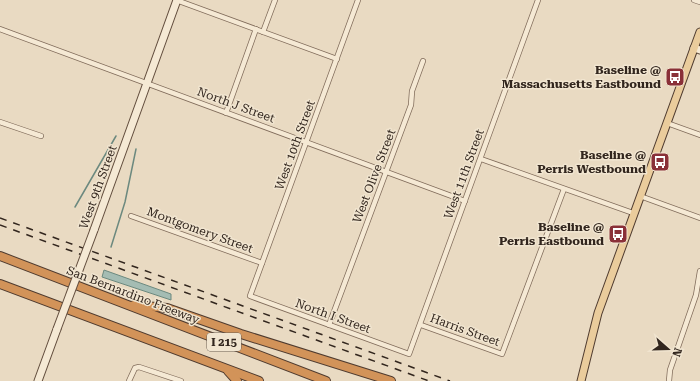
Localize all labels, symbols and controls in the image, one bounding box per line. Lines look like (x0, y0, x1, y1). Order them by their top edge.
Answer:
place label: Baseline @ Massachusetts Eastbound (502, 63, 661, 91)
bus stop icon: Baseline @ Massachusetts Eastbound (664, 66, 686, 88)
street label: North J Street (195, 84, 277, 126)
street label: West 10th Street (272, 98, 318, 192)
street label: West Olive Street (350, 127, 399, 225)
street label: West 11th Street (441, 127, 487, 221)
street label: West 9th Street (76, 143, 120, 231)
place label: Baseline @ Perris Westbound (537, 148, 646, 176)
bus stop icon: Baseline @ Perris Westbound (649, 151, 671, 173)
street label: Montgomery Street (145, 204, 255, 256)
place label: Baseline @ Perris Eastbound (499, 220, 604, 248)
bus stop icon: Baseline @ Perris Eastbound (607, 223, 629, 245)
street label: San Bernardino Freeway (65, 263, 202, 327)
street label: North I Street (293, 296, 373, 336)
street label: Harris Street (428, 311, 502, 349)
north arrow (648, 329, 688, 369)
road number: I 215 (207, 333, 241, 351)
text: N (669, 346, 684, 359)

